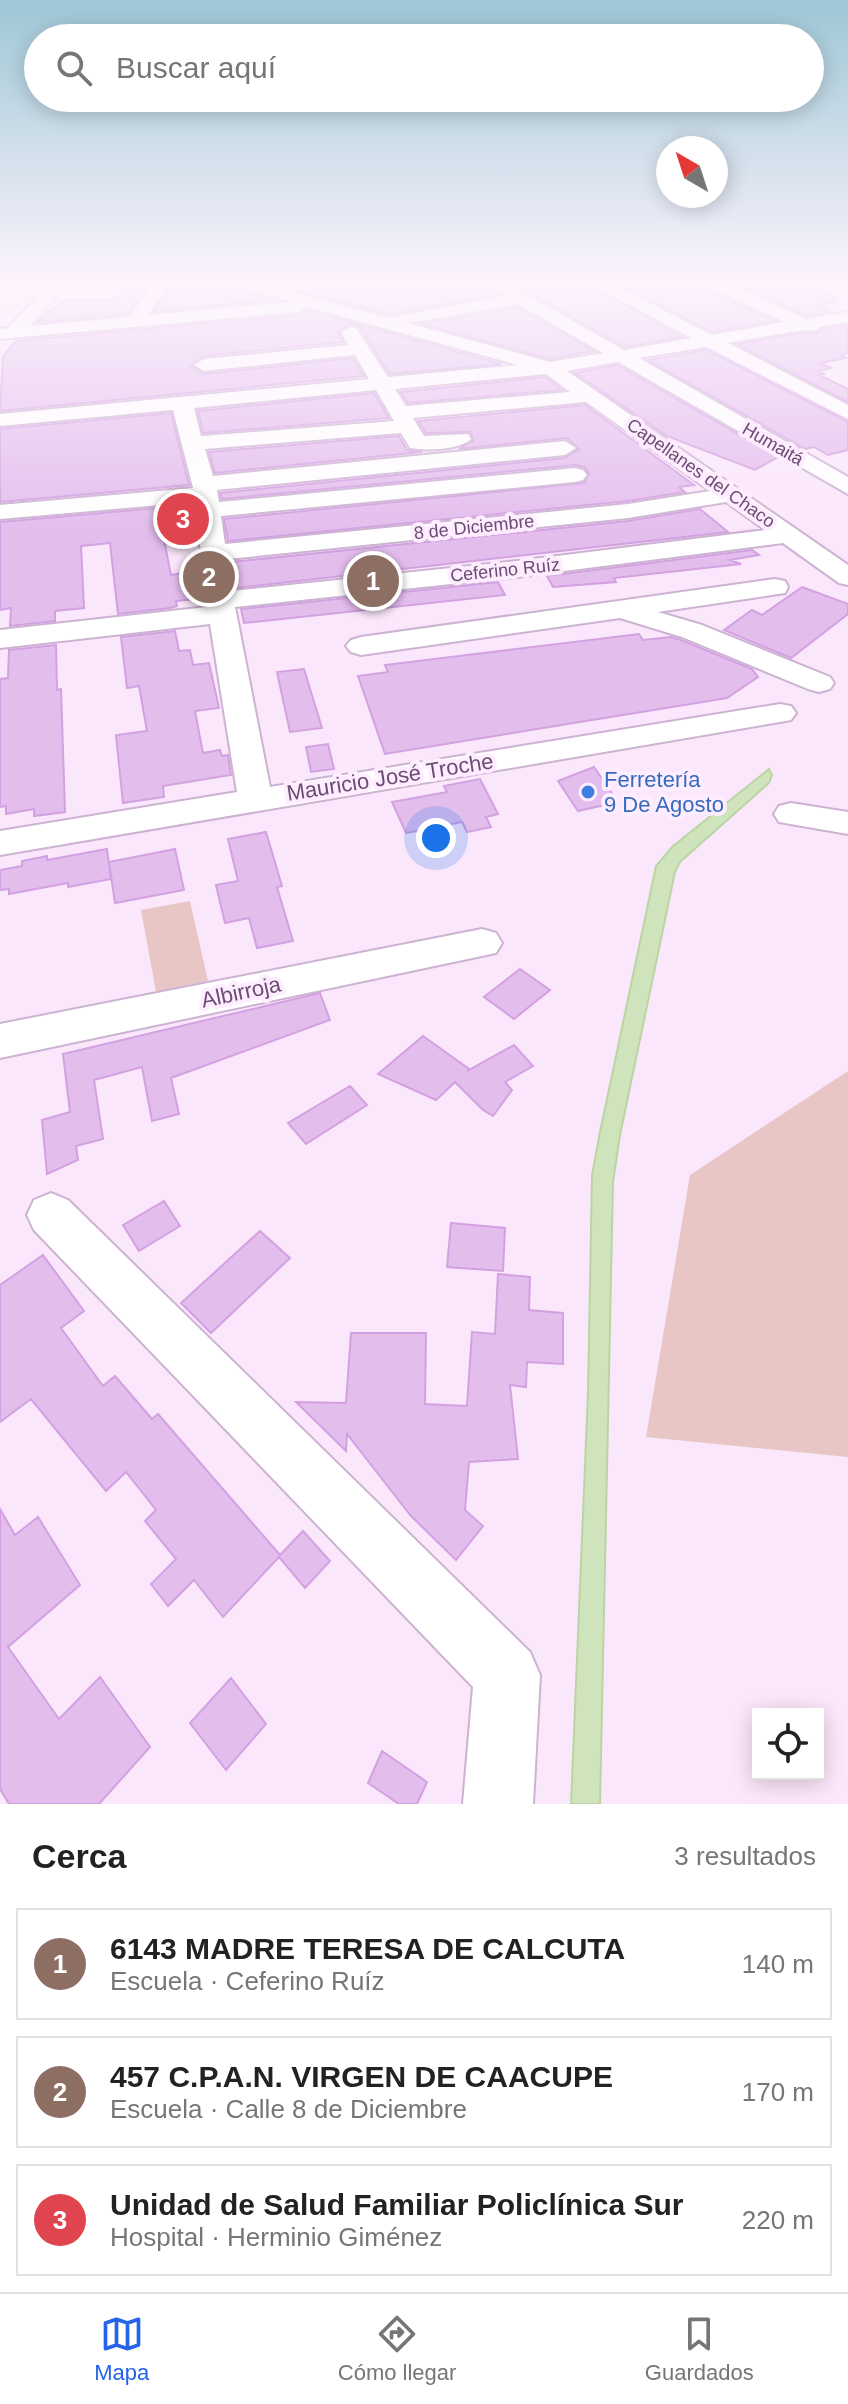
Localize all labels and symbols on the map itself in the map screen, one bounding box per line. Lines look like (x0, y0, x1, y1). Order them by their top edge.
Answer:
north arrow (656, 136, 728, 208)
street label: Capellanes del Chaco (623, 414, 779, 532)
street label: Humaitá (739, 419, 808, 470)
pin: 3 (157, 489, 209, 549)
street label: 8 de Diciembre (413, 511, 535, 543)
pin: 2 (183, 547, 235, 607)
pin: 1 (347, 551, 399, 611)
street label: Ceferino Ruíz (449, 554, 561, 586)
street label: Mauricio José Troche (285, 748, 495, 806)
place label: Ferretería 9 De Agosto (604, 767, 724, 817)
marker: Ferretería 9 De Agosto (579, 783, 597, 801)
your location (416, 818, 456, 858)
street label: Albirroja (199, 971, 284, 1013)

